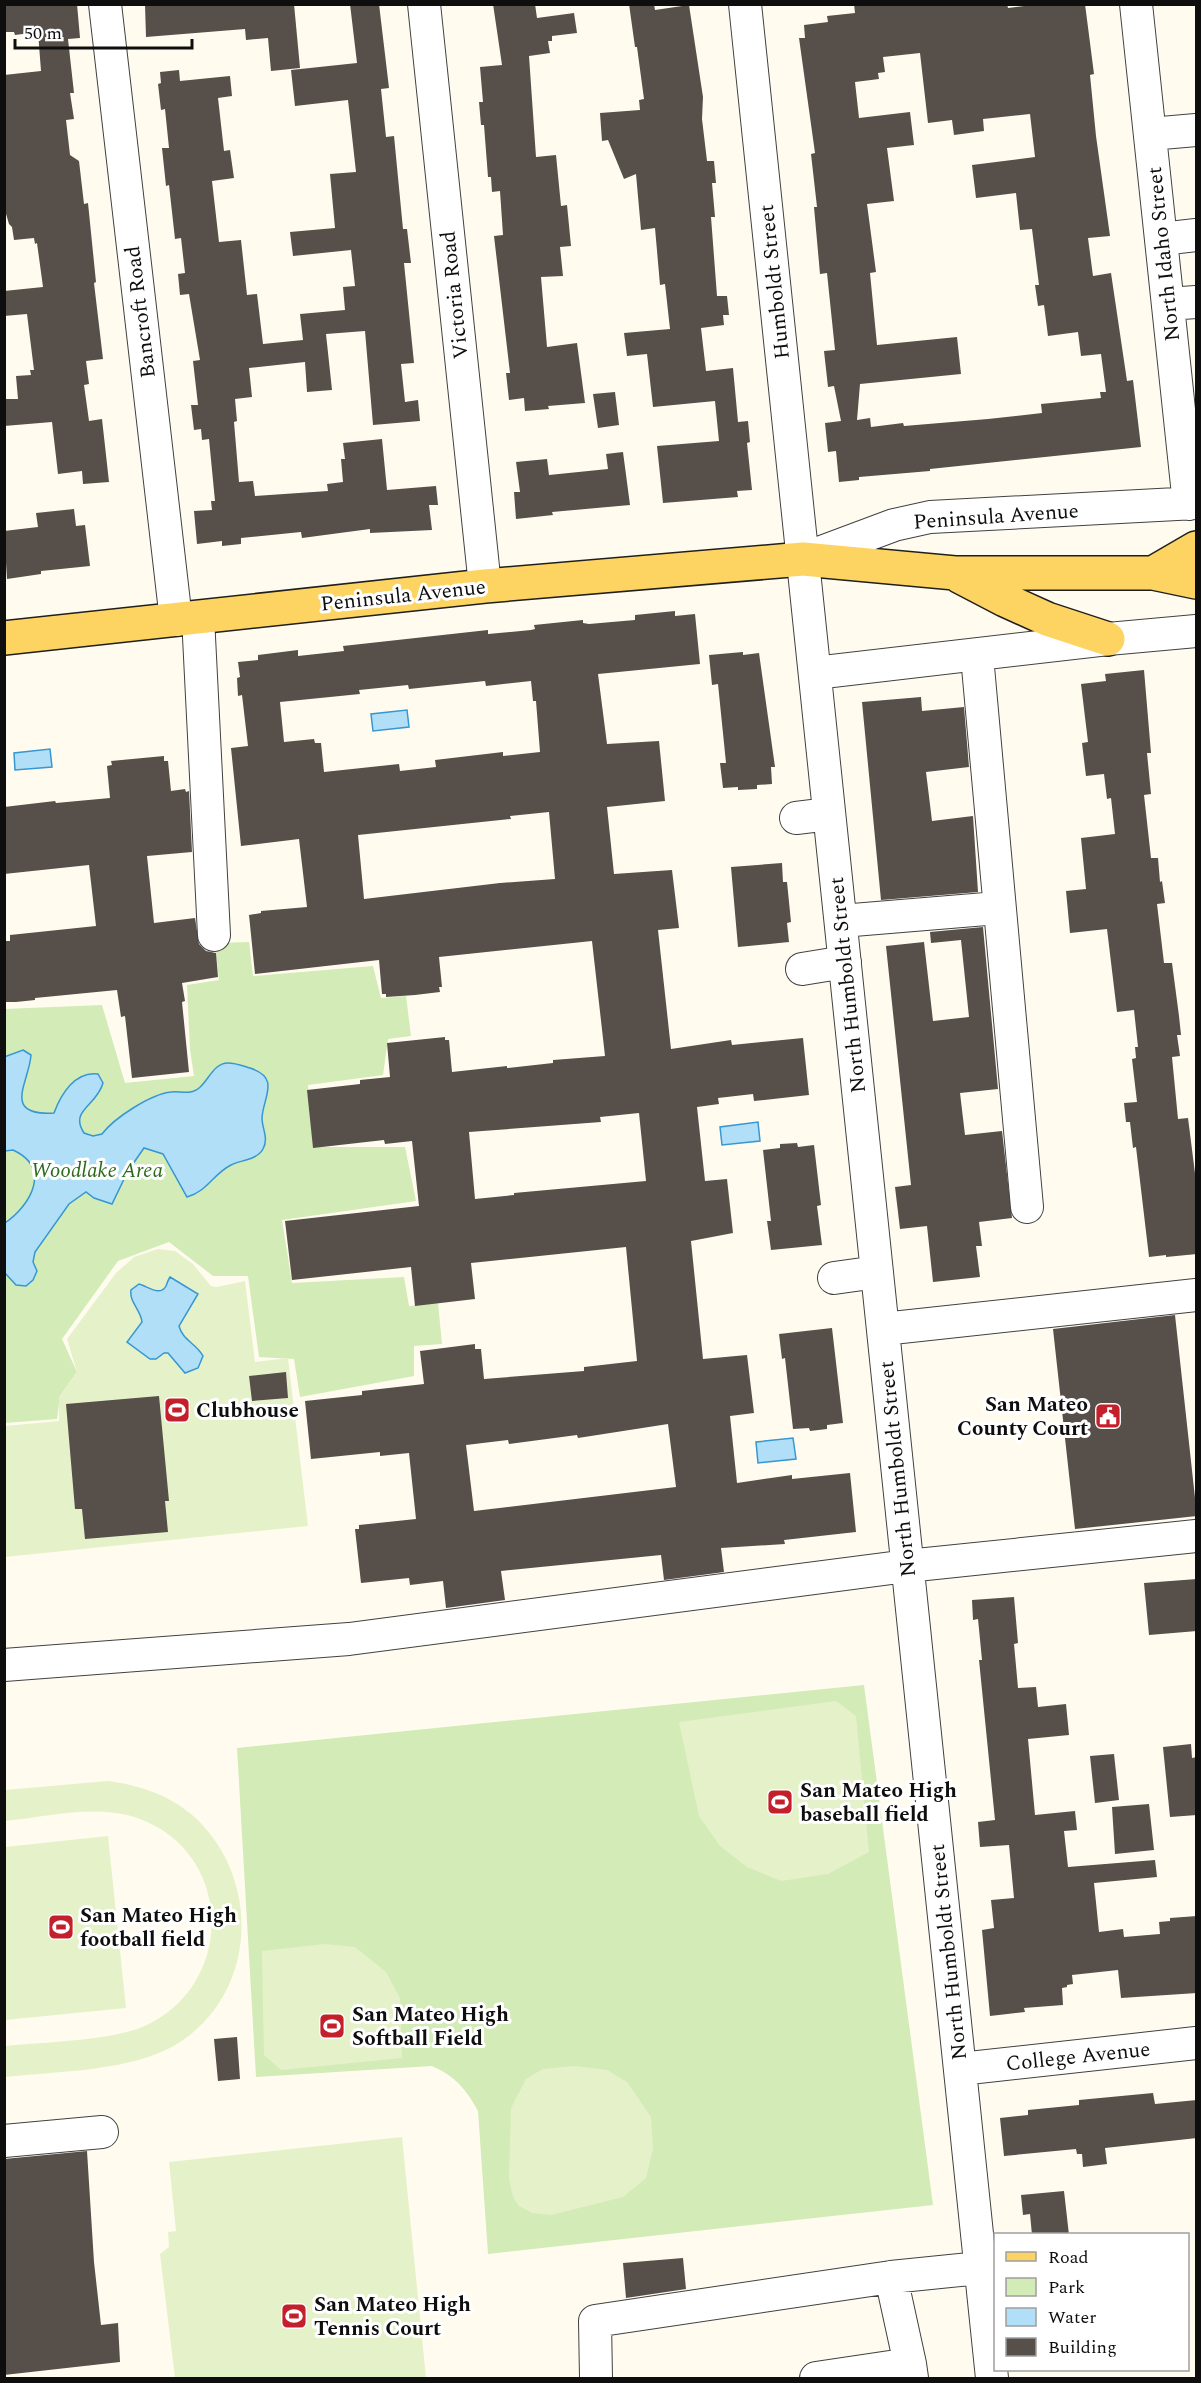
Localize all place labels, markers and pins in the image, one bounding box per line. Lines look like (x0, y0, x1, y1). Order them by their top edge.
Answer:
place label: San Mateo County Court (957, 1389, 1088, 1445)
sports icon: Clubhouse (162, 1395, 192, 1425)
place label: Clubhouse (196, 1395, 299, 1427)
public building icon: San Mateo County Court (1093, 1401, 1123, 1431)
place label: San Mateo High baseball field (800, 1775, 957, 1831)
sports icon: San Mateo High baseball field (765, 1787, 795, 1817)
place label: San Mateo High football field (80, 1900, 237, 1956)
sports icon: San Mateo High football field (46, 1912, 76, 1942)
place label: San Mateo High Softball Field (352, 1999, 509, 2055)
sports icon: San Mateo High Softball Field (317, 2011, 347, 2041)
place label: San Mateo High Tennis Court (314, 2289, 471, 2345)
sports icon: San Mateo High Tennis Court (279, 2301, 309, 2331)

